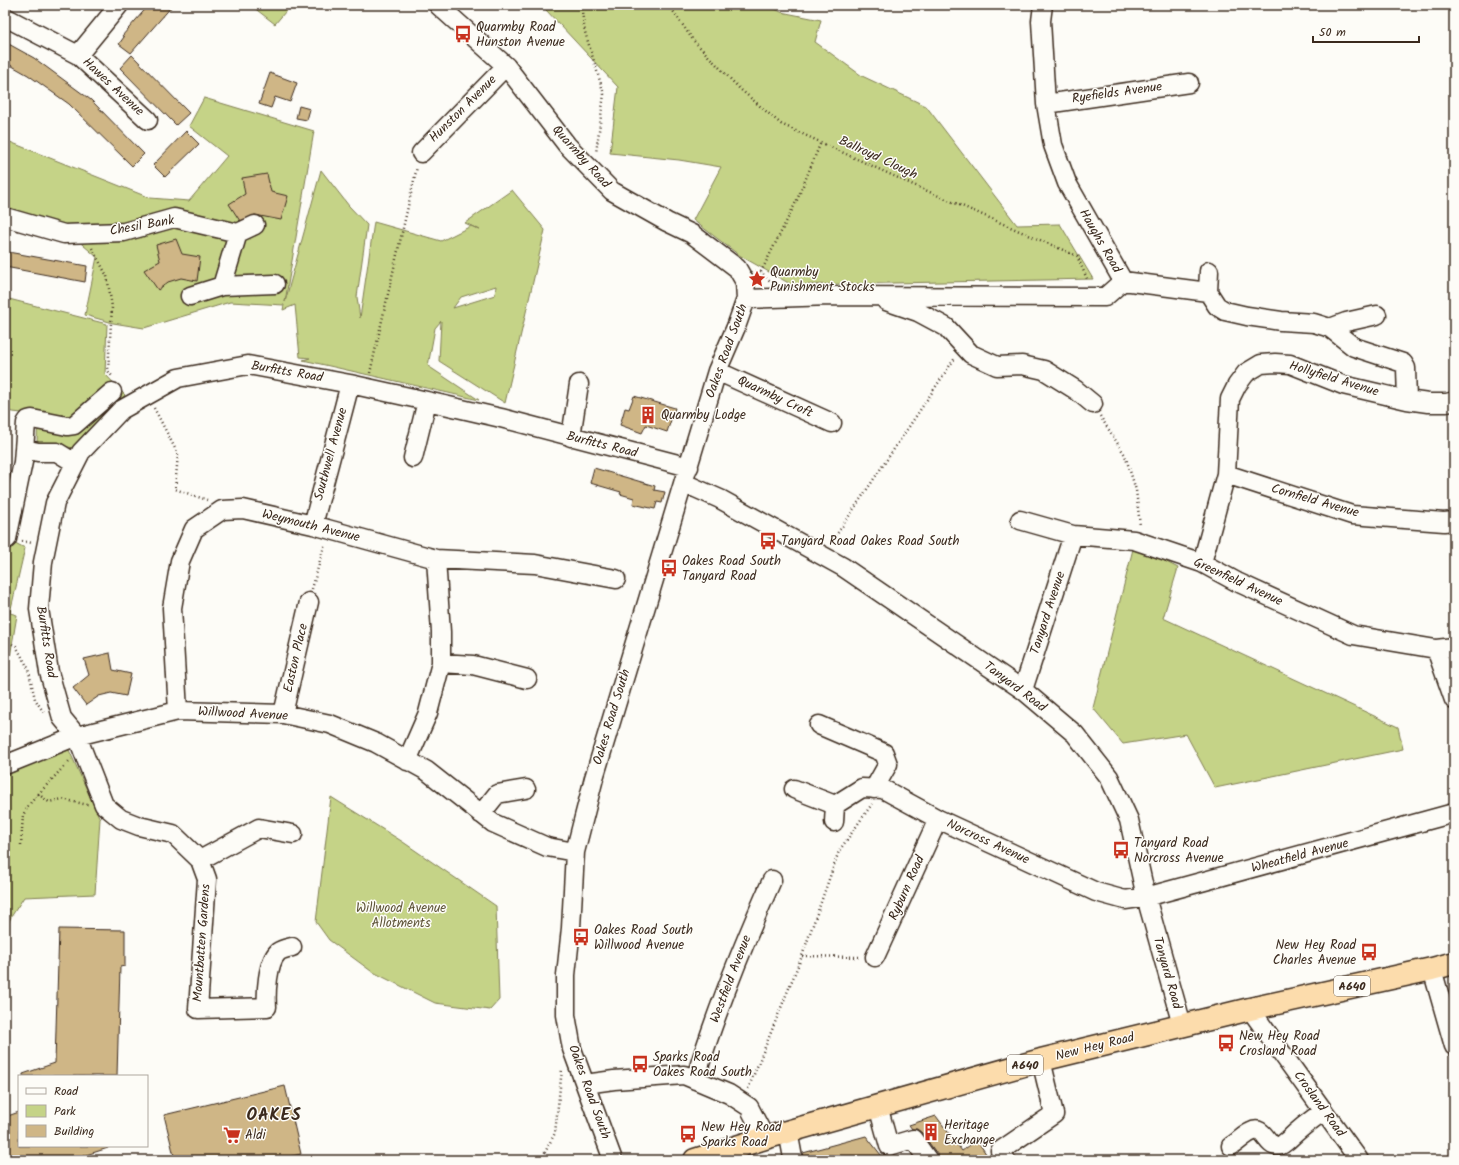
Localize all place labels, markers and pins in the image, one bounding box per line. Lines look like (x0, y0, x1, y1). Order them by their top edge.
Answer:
place label: Quarmby Road Hunston Avenue (476, 17, 565, 53)
bus stop icon: Quarmby Road Hunston Avenue (453, 24, 473, 44)
place label: Quarmby Punishment Stocks (770, 262, 875, 298)
place icon: Quarmby Punishment Stocks (747, 269, 767, 289)
building icon: Quarmby Lodge (638, 405, 658, 425)
place label: Quarmby Lodge (661, 405, 746, 426)
bus stop icon: Tanyard Road Oakes Road South (758, 531, 778, 551)
place label: Tanyard Road Oakes Road South (781, 531, 960, 552)
place label: Oakes Road South Tanyard Road (682, 551, 781, 587)
bus stop icon: Oakes Road South Tanyard Road (659, 558, 679, 578)
place label: Tanyard Road Norcross Avenue (1134, 833, 1224, 869)
bus stop icon: Tanyard Road Norcross Avenue (1111, 840, 1131, 860)
place label: Oakes Road South Willwood Avenue (594, 920, 693, 956)
bus stop icon: Oakes Road South Willwood Avenue (571, 927, 591, 947)
place label: New Hey Road Charles Avenue (1273, 935, 1356, 971)
bus stop icon: New Hey Road Charles Avenue (1359, 942, 1379, 962)
place label: New Hey Road Crosland Road (1239, 1026, 1320, 1062)
bus stop icon: New Hey Road Crosland Road (1216, 1033, 1236, 1053)
place label: Sparks Road Oakes Road South (653, 1047, 752, 1083)
bus stop icon: Sparks Road Oakes Road South (630, 1054, 650, 1074)
place label: Heritage Exchange (944, 1115, 995, 1151)
place label: New Hey Road Sparks Road (701, 1117, 782, 1153)
building icon: Heritage Exchange (921, 1122, 941, 1142)
bus stop icon: New Hey Road Sparks Road (678, 1124, 698, 1144)
supermarket icon: Aldi (222, 1125, 242, 1145)
place label: Aldi (245, 1125, 267, 1146)

